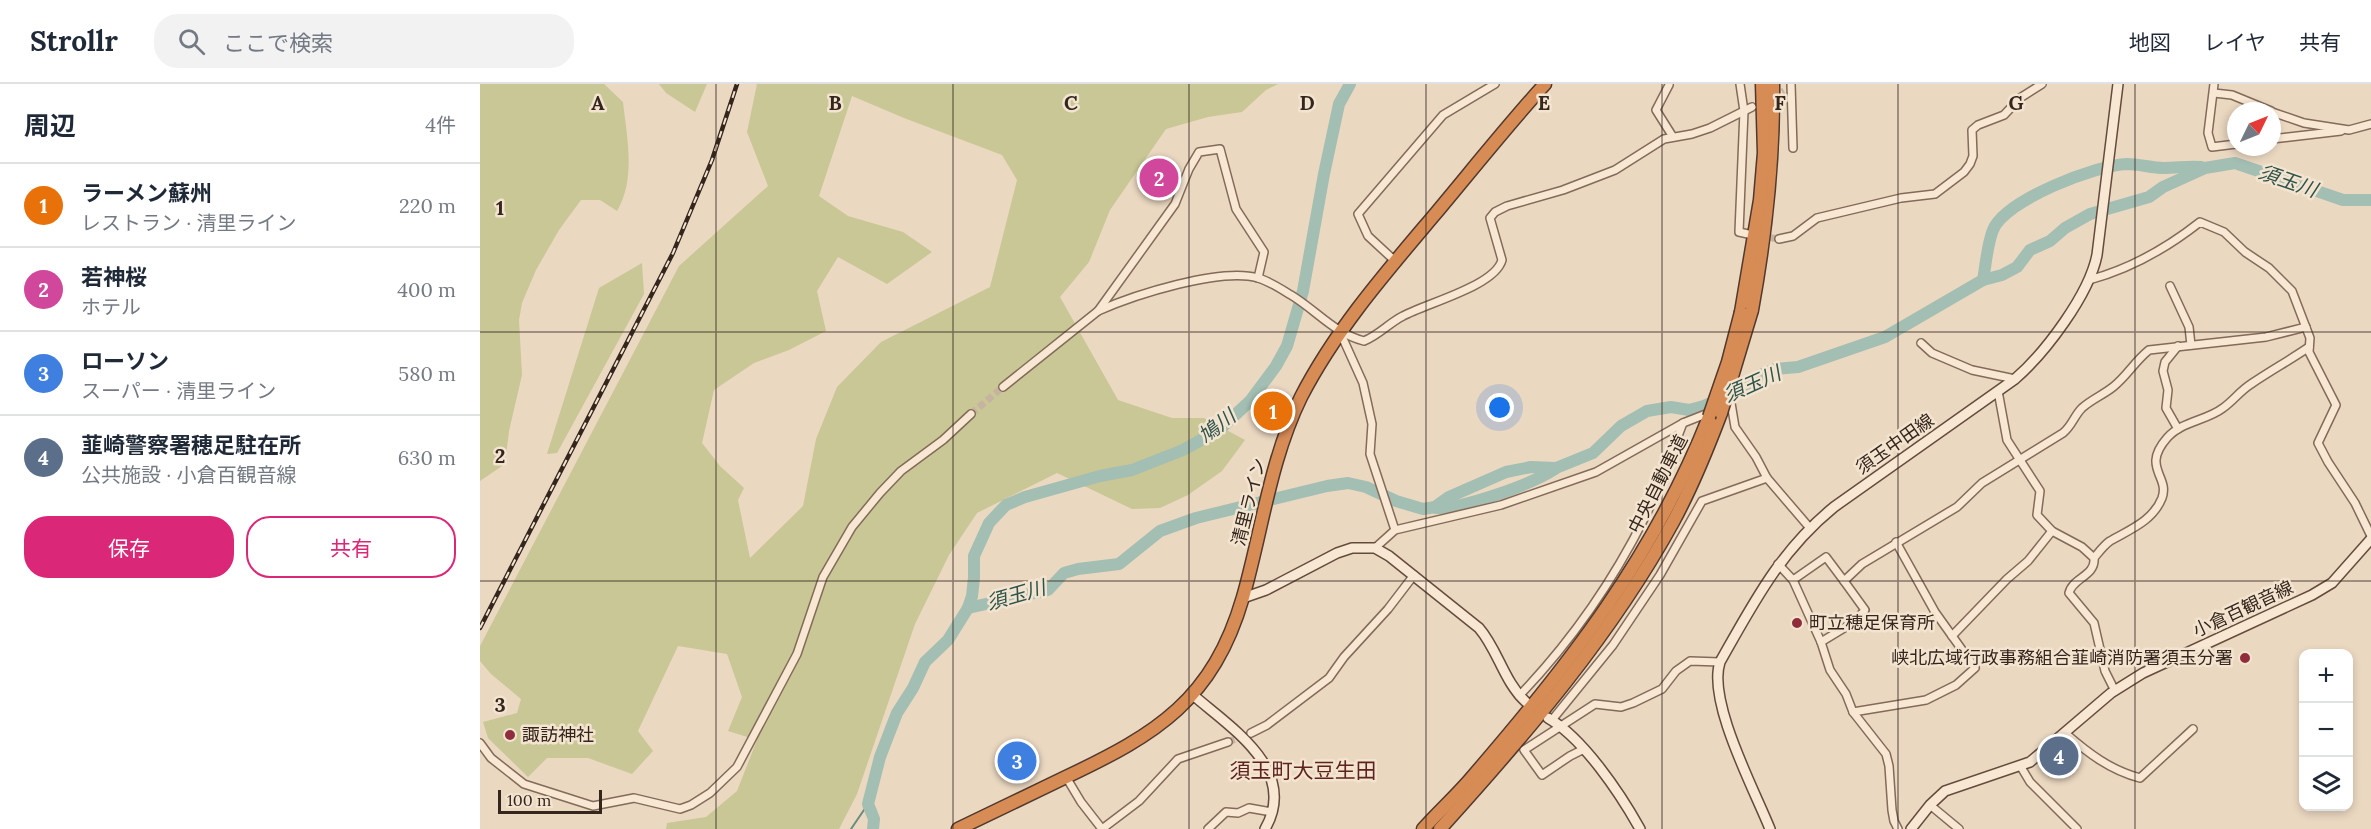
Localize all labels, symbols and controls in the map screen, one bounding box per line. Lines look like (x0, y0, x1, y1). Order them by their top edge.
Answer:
search box (154, 14, 574, 68)
text: Strollr (30, 23, 118, 59)
icon: search (175, 25, 208, 58)
text: ここで検索 (223, 29, 333, 57)
text: 地図 (2129, 29, 2171, 56)
text: レイヤ (2204, 29, 2266, 56)
text: 共有 (2299, 29, 2341, 56)
text: A (591, 90, 605, 115)
text: B (828, 90, 842, 115)
text: C (1064, 90, 1078, 115)
text: D (1299, 90, 1315, 115)
text: E (1538, 90, 1550, 115)
text: F (1774, 90, 1786, 115)
text: G (2008, 90, 2024, 115)
north arrow (2227, 102, 2281, 156)
text: 周辺 (24, 109, 76, 142)
text: 4件 (425, 112, 456, 137)
pin: 2 (1140, 156, 1178, 200)
water label: 須玉川 (2256, 159, 2322, 203)
text: ラーメン蘇州 (81, 179, 212, 207)
text: 1 (39, 193, 48, 218)
text: 220 m (399, 193, 456, 218)
text: 1 (496, 195, 504, 220)
text: レストラン · 清里ライン (81, 210, 297, 235)
text: 若神桜 (81, 263, 147, 291)
text: 2 (38, 277, 49, 302)
text: 400 m (397, 277, 456, 302)
text: ホテル (81, 294, 141, 319)
text: ローソン (81, 347, 169, 375)
water label: 須玉川 (1719, 359, 1786, 407)
text: 3 (38, 361, 49, 386)
text: 580 m (398, 361, 456, 386)
text: スーパー · 清里ライン (81, 378, 276, 403)
pin: 1 (1254, 388, 1292, 434)
your location (1485, 393, 1514, 422)
water label: 鳩川 (1193, 402, 1242, 448)
street label: 須玉中田線 (1851, 408, 1938, 479)
street label: 中央自動車道 (1623, 430, 1692, 537)
text: 韮崎警察署穂足駐在所 (81, 431, 301, 459)
text: 2 (495, 443, 505, 468)
text: 4 (38, 445, 49, 470)
text: 630 m (398, 445, 456, 470)
street label: 清里ライン (1226, 455, 1271, 548)
text: 公共施設 · 小倉百観音線 (81, 462, 297, 487)
button: 保存 (24, 516, 234, 578)
button: 共有 (246, 516, 456, 578)
water label: 須玉川 (984, 574, 1050, 615)
street label: 小倉百観音線 (2189, 575, 2297, 642)
place label: 町立穂足保育所 (1809, 611, 1935, 634)
marker: 町立穂足保育所 (1790, 616, 1804, 630)
place label: 峡北広域行政事務組合韮崎消防署須玉分署 (1891, 646, 2233, 669)
map controls (2299, 649, 2353, 811)
button: + (2299, 649, 2353, 703)
marker: 峡北広域行政事務組合韮崎消防署須玉分署 (2238, 651, 2252, 665)
text: 3 (494, 692, 506, 717)
button: − (2299, 703, 2353, 757)
place label: 諏訪神社 (522, 723, 594, 746)
marker: 諏訪神社 (503, 728, 517, 742)
pin: 4 (2040, 734, 2078, 778)
pin: 3 (998, 738, 1036, 784)
district label: 須玉町大豆生田 (1230, 757, 1377, 784)
button: layers (2299, 757, 2353, 811)
scale bar (498, 787, 602, 814)
text: 100 m (507, 790, 551, 810)

